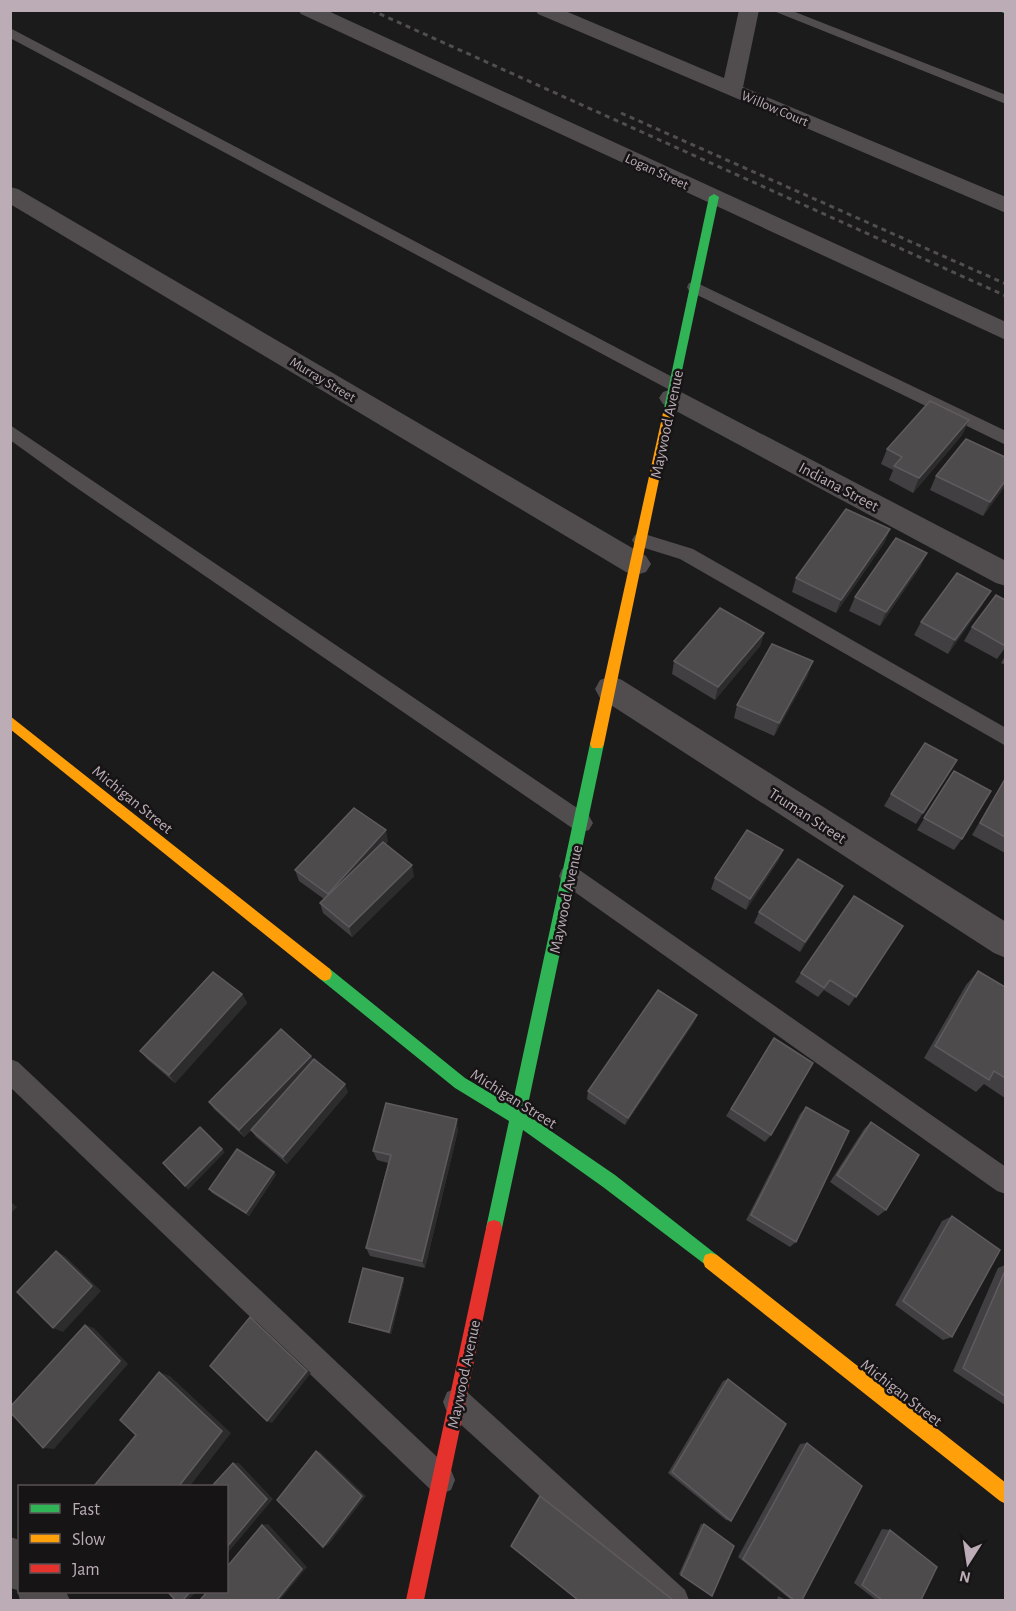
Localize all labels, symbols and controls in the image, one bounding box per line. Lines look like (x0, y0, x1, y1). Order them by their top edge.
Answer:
street label: Willow Court (739, 89, 811, 129)
street label: Logan Street (623, 151, 691, 193)
street label: Murray Street (287, 355, 358, 405)
street label: Maywood Avenue (648, 369, 687, 480)
street label: Indiana Street (796, 459, 881, 515)
street label: Michigan Street (89, 763, 176, 837)
street label: Truman Street (766, 785, 849, 847)
street label: Maywood Avenue (547, 844, 586, 955)
street label: Michigan Street (468, 1066, 559, 1132)
street label: Maywood Avenue (445, 1319, 484, 1430)
street label: Michigan Street (858, 1356, 945, 1429)
legend (18, 1485, 228, 1593)
text: Fast (72, 1501, 100, 1519)
text: Slow (72, 1531, 105, 1549)
north arrow (938, 1533, 998, 1593)
text: Jam (72, 1561, 100, 1579)
text: N (958, 1568, 972, 1586)

